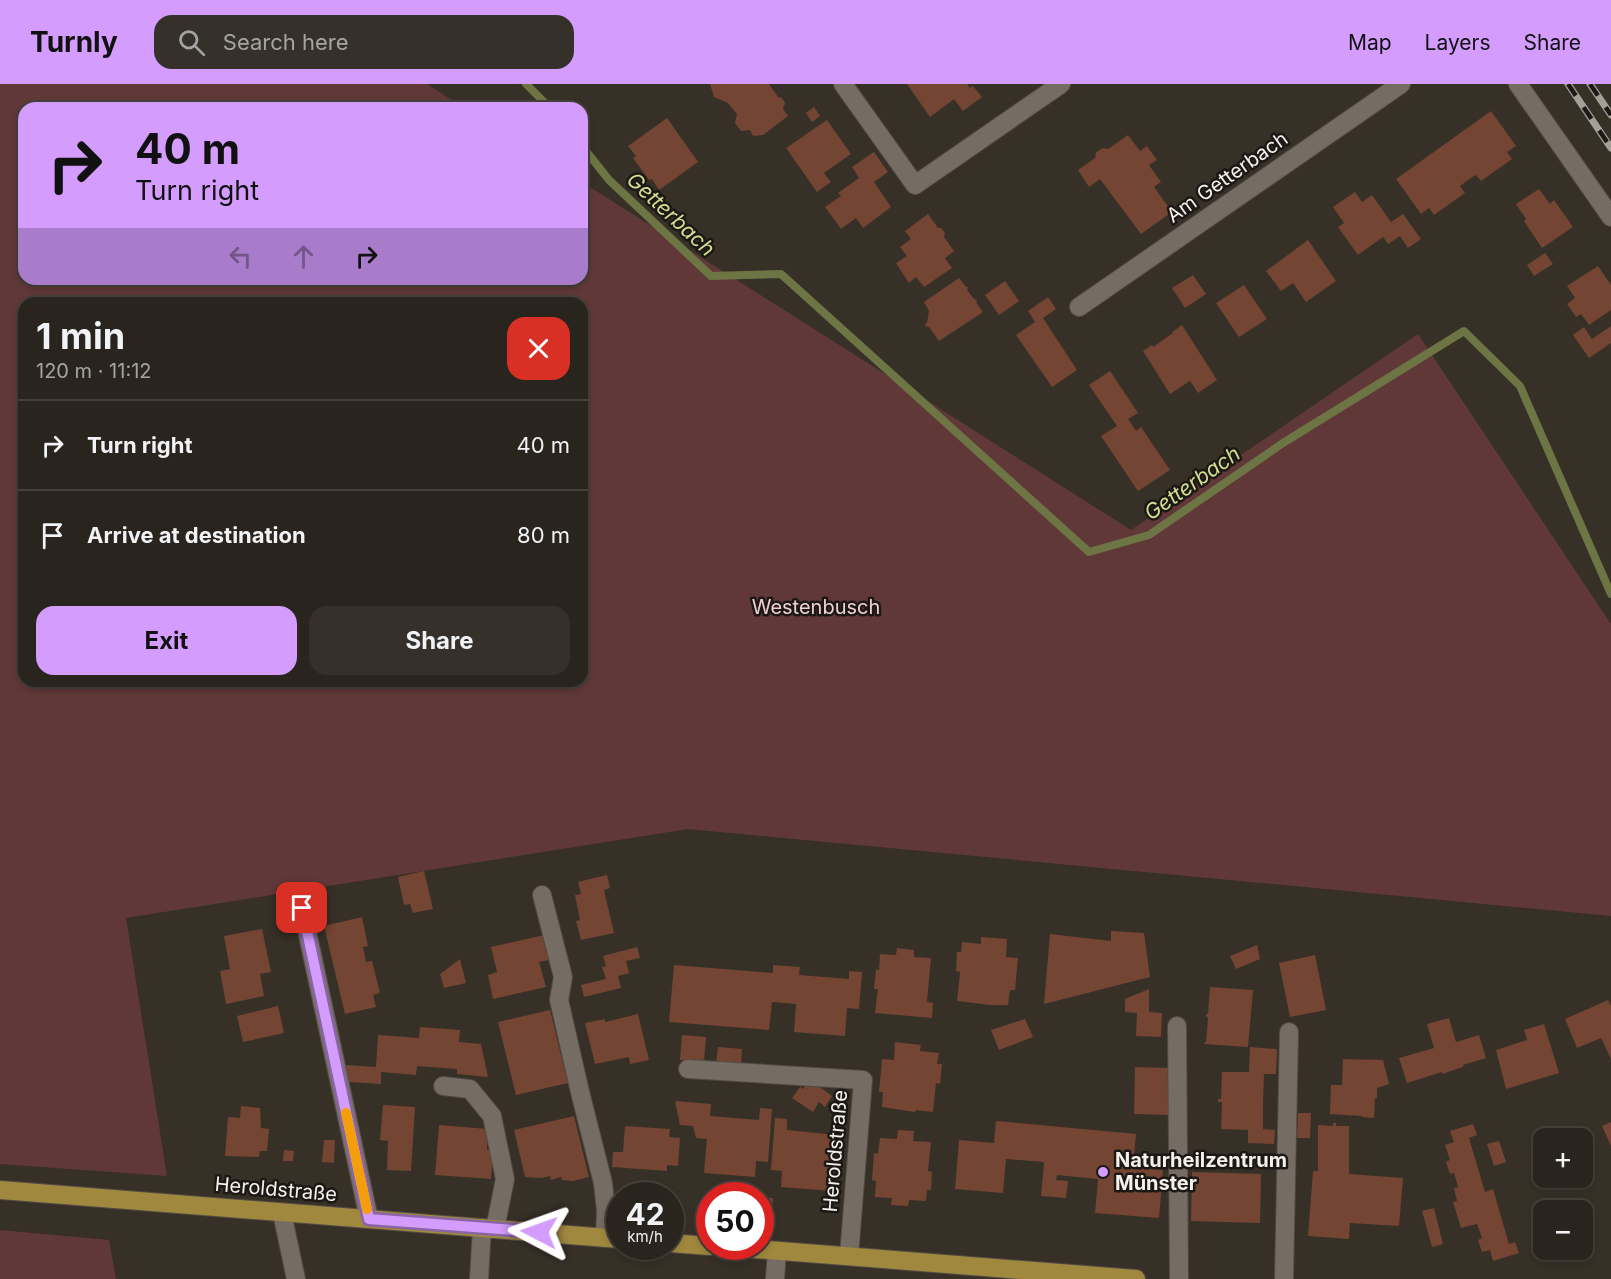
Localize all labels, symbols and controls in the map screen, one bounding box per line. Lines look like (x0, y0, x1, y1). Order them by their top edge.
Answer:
search box (154, 15, 574, 69)
text: Turnly (30, 25, 118, 59)
icon: search (175, 26, 208, 59)
text: Search here (223, 29, 349, 55)
text: Map (1348, 30, 1392, 55)
text: Layers (1425, 30, 1491, 55)
text: Share (1524, 30, 1581, 55)
text: 40 m (135, 123, 240, 174)
icon: right (36, 126, 114, 204)
street label: Am Getterbach (1162, 126, 1292, 228)
water label: Getterbach (622, 167, 720, 261)
text: Turn right (135, 174, 259, 207)
icon: left (224, 240, 257, 273)
icon: ahead (287, 240, 320, 273)
icon: right (350, 240, 383, 273)
text: 1 min (36, 314, 125, 358)
button: close (507, 317, 570, 380)
text: 120 m · 11:12 (36, 359, 151, 383)
icon: right (36, 429, 69, 462)
text: Turn right (87, 432, 193, 458)
text: 40 m (516, 432, 570, 458)
water label: Getterbach (1139, 441, 1245, 525)
icon: arrive (36, 519, 69, 552)
text: Arrive at destination (87, 522, 306, 548)
text: 80 m (517, 522, 570, 548)
park label: Westenbusch (752, 595, 880, 619)
button: Exit (36, 606, 297, 675)
button: Share (309, 606, 570, 675)
pin (276, 882, 327, 933)
icon: arrive (285, 891, 318, 924)
street label: Heroldstraße (818, 1089, 852, 1213)
map controls (1533, 1128, 1593, 1260)
button: + (1533, 1128, 1593, 1188)
place label: Naturheilzentrum Münster (1115, 1148, 1287, 1195)
marker: Naturheilzentrum Münster (1096, 1165, 1110, 1179)
street label: Heroldstraße (214, 1172, 338, 1206)
speed limit sign: 50 (696, 1182, 774, 1260)
text: 42 (625, 1196, 665, 1232)
position arrow (507, 1200, 571, 1264)
button: − (1533, 1200, 1593, 1260)
text: km/h (627, 1227, 663, 1246)

